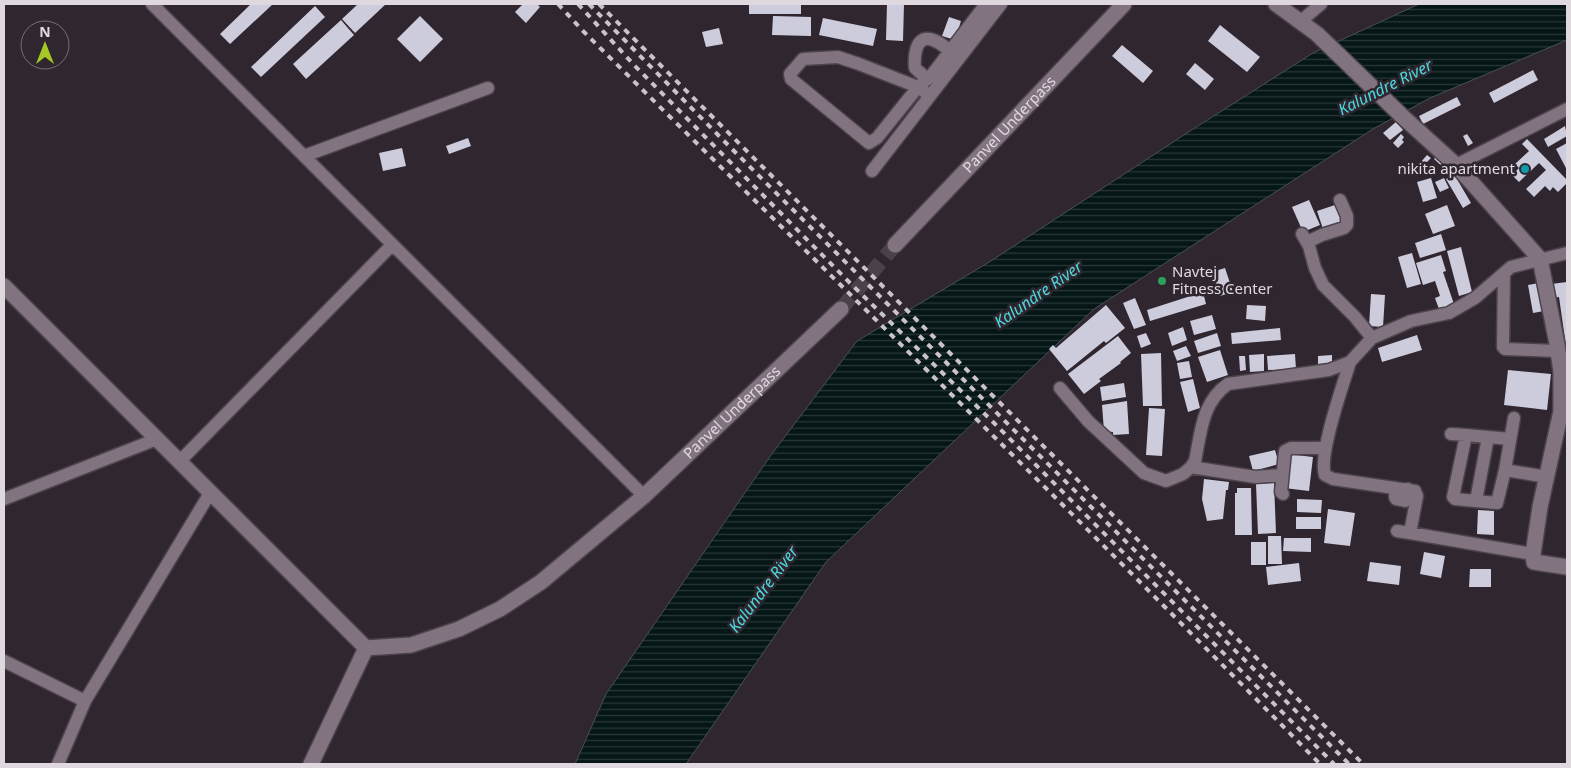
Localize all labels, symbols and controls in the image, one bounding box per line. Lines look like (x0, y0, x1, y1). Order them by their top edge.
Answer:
north arrow (20, 20, 70, 70)
text: N (39, 22, 51, 41)
water label: Kalundre River (1334, 53, 1437, 120)
street label: Panvel Underpass (958, 71, 1060, 177)
place label: nikita apartment (1397, 158, 1516, 178)
marker: nikita apartment (1519, 163, 1531, 175)
water label: Kalundre River (989, 255, 1087, 333)
place label: Navtej Fitness Center (1172, 261, 1272, 298)
marker: Navtej Fitness Center (1156, 275, 1168, 287)
street label: Panvel Underpass (679, 361, 784, 463)
water label: Kalundre River (723, 541, 803, 637)

